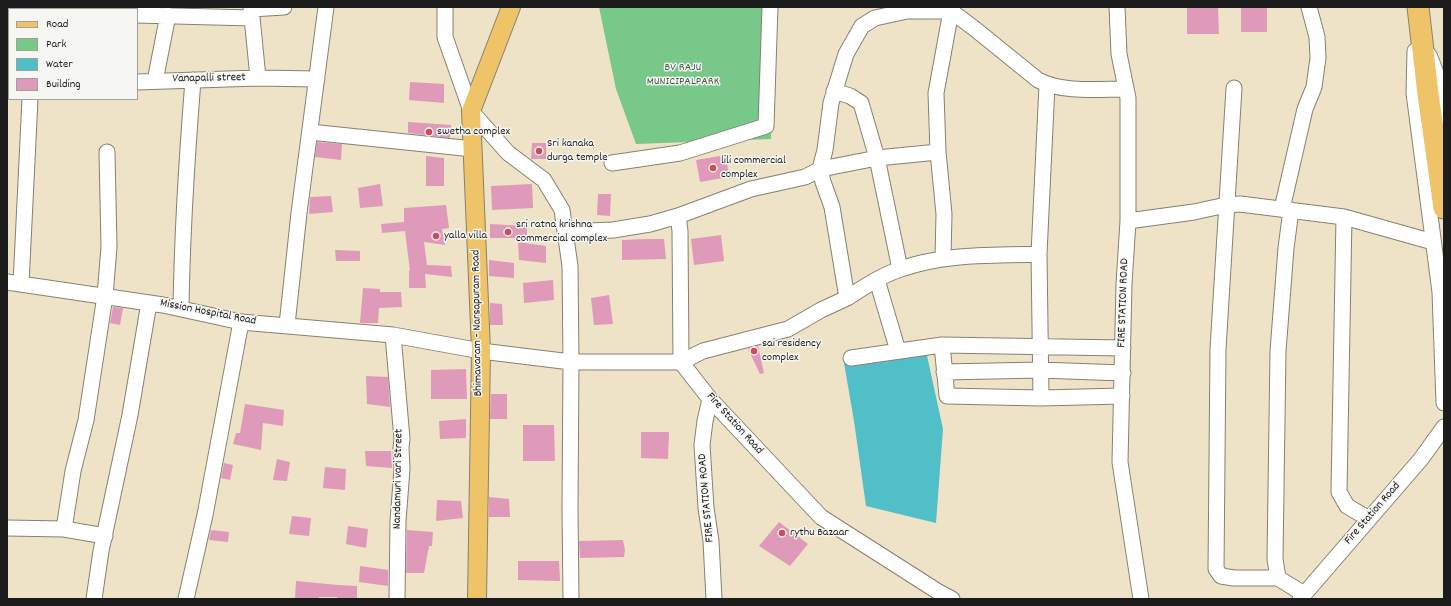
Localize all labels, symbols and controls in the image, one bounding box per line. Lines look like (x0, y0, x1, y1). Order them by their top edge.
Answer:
legend (8, 8, 138, 100)
text: Road (46, 16, 68, 33)
text: Park (46, 36, 66, 53)
text: Water (46, 56, 73, 73)
park label: BV RAJU MUNICIPALPARK (647, 61, 719, 89)
street label: Vanapalli street (172, 71, 246, 87)
text: Building (46, 76, 81, 93)
place label: swetha complex (437, 125, 510, 139)
marker: swetha complex (424, 127, 434, 137)
place label: Sri kanaka durga temple (547, 137, 608, 165)
marker: Sri kanaka durga temple (534, 146, 544, 156)
place label: lili commercial complex (721, 154, 786, 182)
marker: lili commercial complex (708, 163, 718, 173)
place label: sri ratna krishna commercial complex (516, 218, 607, 246)
marker: sri ratna krishna commercial complex (503, 227, 513, 237)
place label: yalla villa (444, 229, 487, 243)
marker: yalla villa (431, 231, 441, 241)
street label: Bhimavaram - Narsapuram Road (470, 250, 486, 396)
street label: FIRE STATION ROAD (1115, 258, 1133, 348)
street label: Mission Hospital Road (159, 297, 257, 329)
place label: sai residency complex (762, 337, 821, 365)
marker: sai residency complex (749, 346, 759, 356)
street label: Fire Station Road (703, 390, 765, 458)
street label: Nandamuri vari Street (391, 429, 407, 529)
street label: FIRE STATION ROAD (696, 453, 718, 543)
street label: Fire Station Road (1342, 480, 1404, 548)
place label: rythu Bazaar (790, 526, 849, 540)
marker: rythu Bazaar (777, 528, 787, 538)

